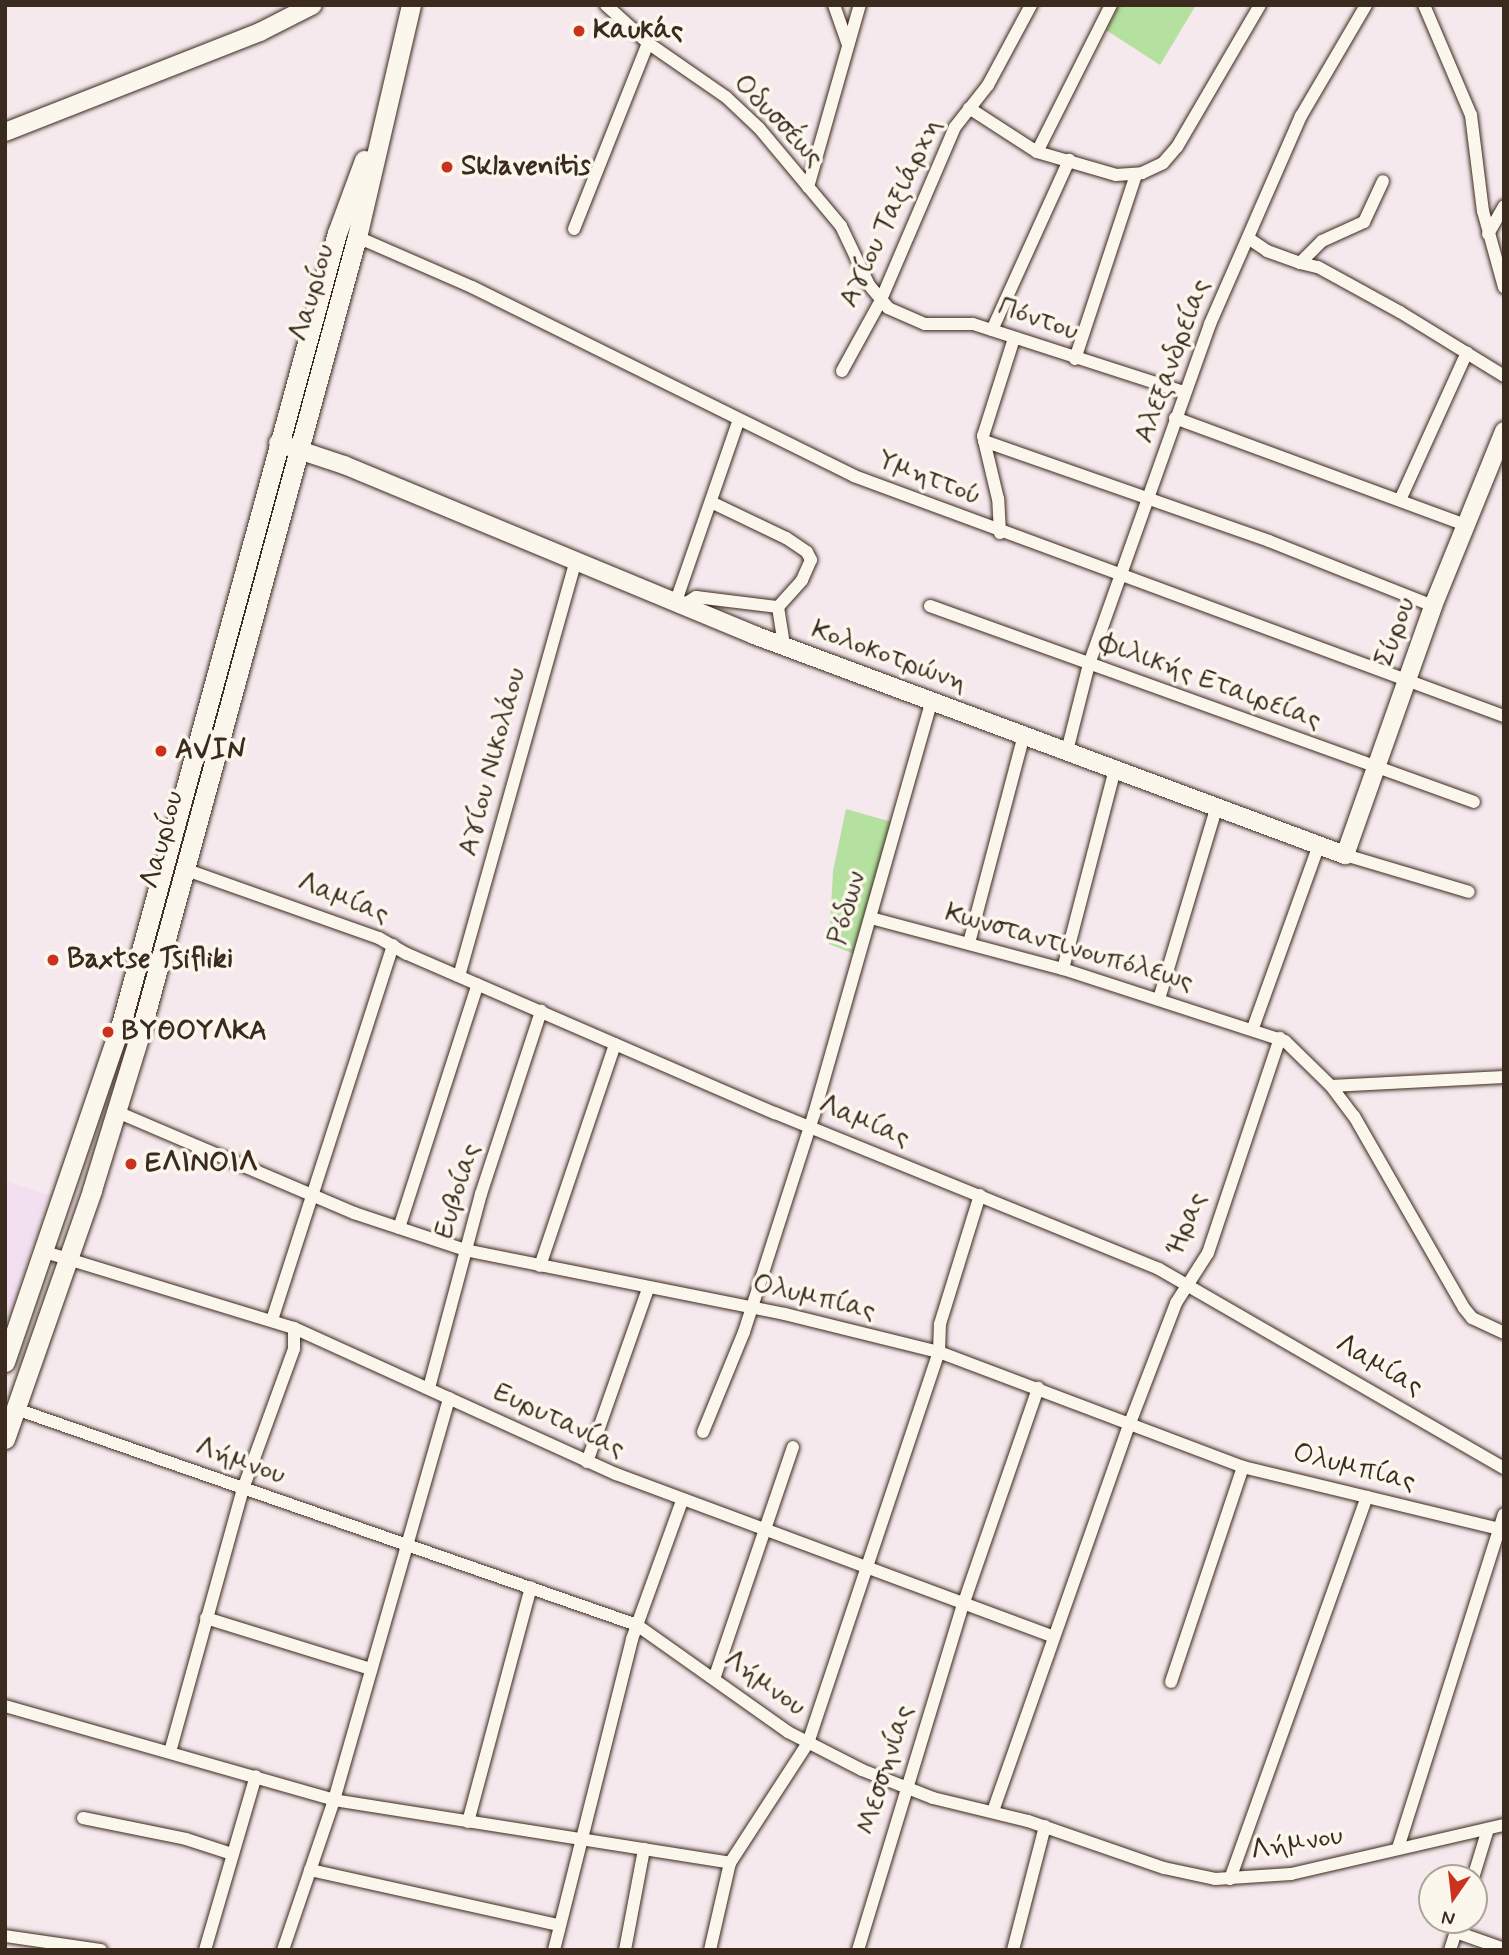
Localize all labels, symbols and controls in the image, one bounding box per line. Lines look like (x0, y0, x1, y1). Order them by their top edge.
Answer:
place label: Καυκάς (593, 14, 683, 48)
marker: Καυκάς (571, 23, 587, 39)
street label: Οδυσσέως (725, 67, 831, 175)
street label: Αγίου Ταξιάρχη (832, 113, 950, 313)
place label: Sklavenitis (461, 150, 590, 184)
marker: Sklavenitis (439, 159, 455, 175)
street label: Λαυρίου (283, 240, 343, 346)
street label: Αλεξανδρείας (1128, 274, 1218, 448)
street label: Πόντου (993, 291, 1083, 349)
street label: Υμηττού (872, 444, 986, 514)
street label: Σύρου (1368, 593, 1424, 671)
street label: Κολοκοτρώνη (807, 613, 971, 701)
street label: Φιλικής Εταιρείας (1094, 626, 1326, 738)
street label: Αγίου Νικολάου (452, 664, 534, 860)
place label: AVIN (175, 734, 246, 768)
marker: AVIN (153, 743, 169, 759)
street label: Λαυρίου (134, 787, 192, 893)
street label: Λαμίας (292, 866, 394, 932)
street label: Ρόδων (822, 867, 874, 949)
street label: Κωνσταντινουπόλεως (941, 896, 1197, 1000)
place label: Baxtse Tsifliki (67, 943, 232, 977)
marker: Baxtse Tsifliki (45, 952, 61, 968)
place label: ΒΥΘΟΥΛΚΑ (122, 1015, 267, 1049)
marker: ΒΥΘΟΥΛΚΑ (100, 1024, 116, 1040)
street label: Λαμίας (813, 1089, 915, 1155)
street label: Ευβοίας (428, 1139, 488, 1243)
place label: ΕΛΙΝΟΙΛ (145, 1147, 258, 1181)
marker: ΕΛΙΝΟΙΛ (123, 1156, 139, 1172)
street label: Ήρας (1159, 1187, 1215, 1261)
street label: Ολυμπίας (749, 1268, 879, 1328)
street label: Λαμίας (1329, 1328, 1429, 1404)
street label: Ευρυτανίας (488, 1376, 630, 1466)
street label: Λήμνου (191, 1431, 289, 1493)
street label: Ολυμπίας (1289, 1437, 1419, 1499)
street label: Λήμνου (716, 1644, 812, 1724)
street label: Μεσσηνίας (850, 1701, 922, 1839)
street label: Λήμνου (1248, 1819, 1346, 1869)
north arrow (1418, 1864, 1488, 1934)
text: N (1439, 1904, 1457, 1932)

